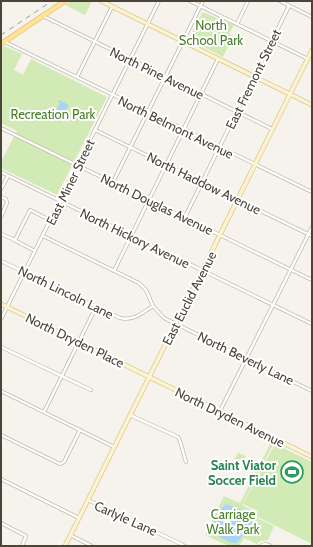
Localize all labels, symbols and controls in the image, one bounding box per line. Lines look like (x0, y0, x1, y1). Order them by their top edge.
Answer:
park label: North School Park (179, 17, 243, 48)
street label: East Fremont Street (222, 26, 284, 132)
street label: North Pine Avenue (107, 43, 207, 103)
street label: North Belmont Avenue (116, 92, 237, 162)
park label: Recreation Park (11, 106, 96, 122)
street label: East Miner Street (42, 136, 98, 228)
street label: North Haddow Avenue (144, 148, 264, 218)
street label: North Douglas Avenue (98, 170, 216, 238)
street label: North Hickory Avenue (78, 205, 193, 272)
street label: East Euclid Avenue (158, 248, 220, 348)
street label: North Lincoln Lane (16, 262, 117, 322)
street label: North Dryden Place (23, 309, 127, 371)
street label: North Beverly Lane (195, 328, 297, 388)
street label: North Dryden Avenue (173, 384, 288, 451)
place label: Saint Viator Soccer Field (208, 457, 277, 488)
sports icon: Saint Viator Soccer Field (279, 459, 305, 485)
street label: Carlyle Lane (92, 497, 160, 539)
park label: Carriage Walk Park (206, 506, 260, 537)

